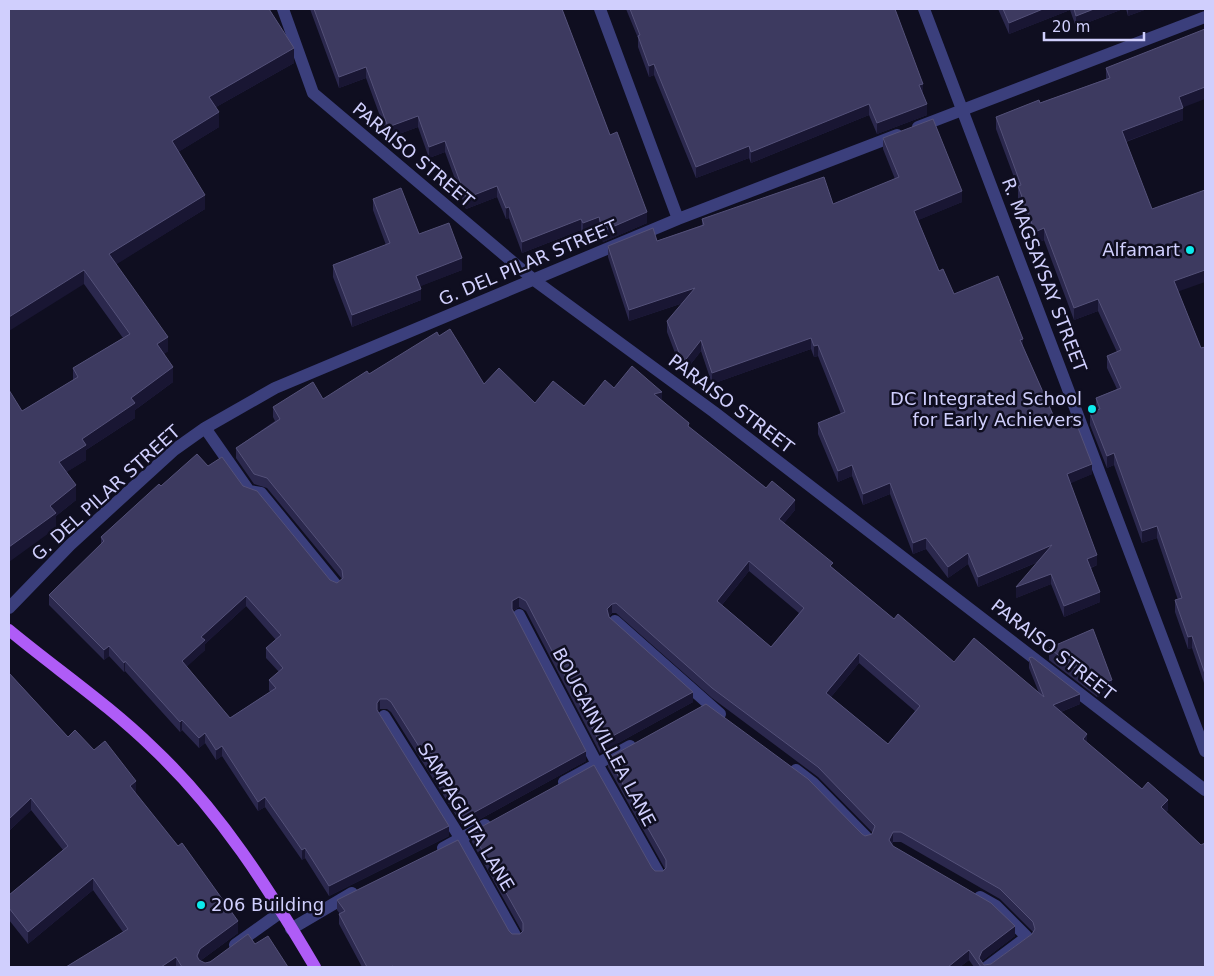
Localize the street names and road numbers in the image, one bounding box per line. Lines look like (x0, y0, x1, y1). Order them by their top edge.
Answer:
street label: PARAISO STREET (349, 98, 479, 212)
street label: R. MAGSAYSAY STREET (998, 175, 1092, 376)
street label: G. DEL PILAR STREET (435, 215, 621, 310)
street label: PARAISO STREET (665, 350, 799, 458)
street label: G. DEL PILAR STREET (27, 420, 185, 565)
street label: PARAISO STREET (987, 595, 1120, 705)
street label: BOUGAINVILLEA LANE (548, 644, 660, 830)
street label: SAMPAGUITA LANE (414, 739, 519, 895)

